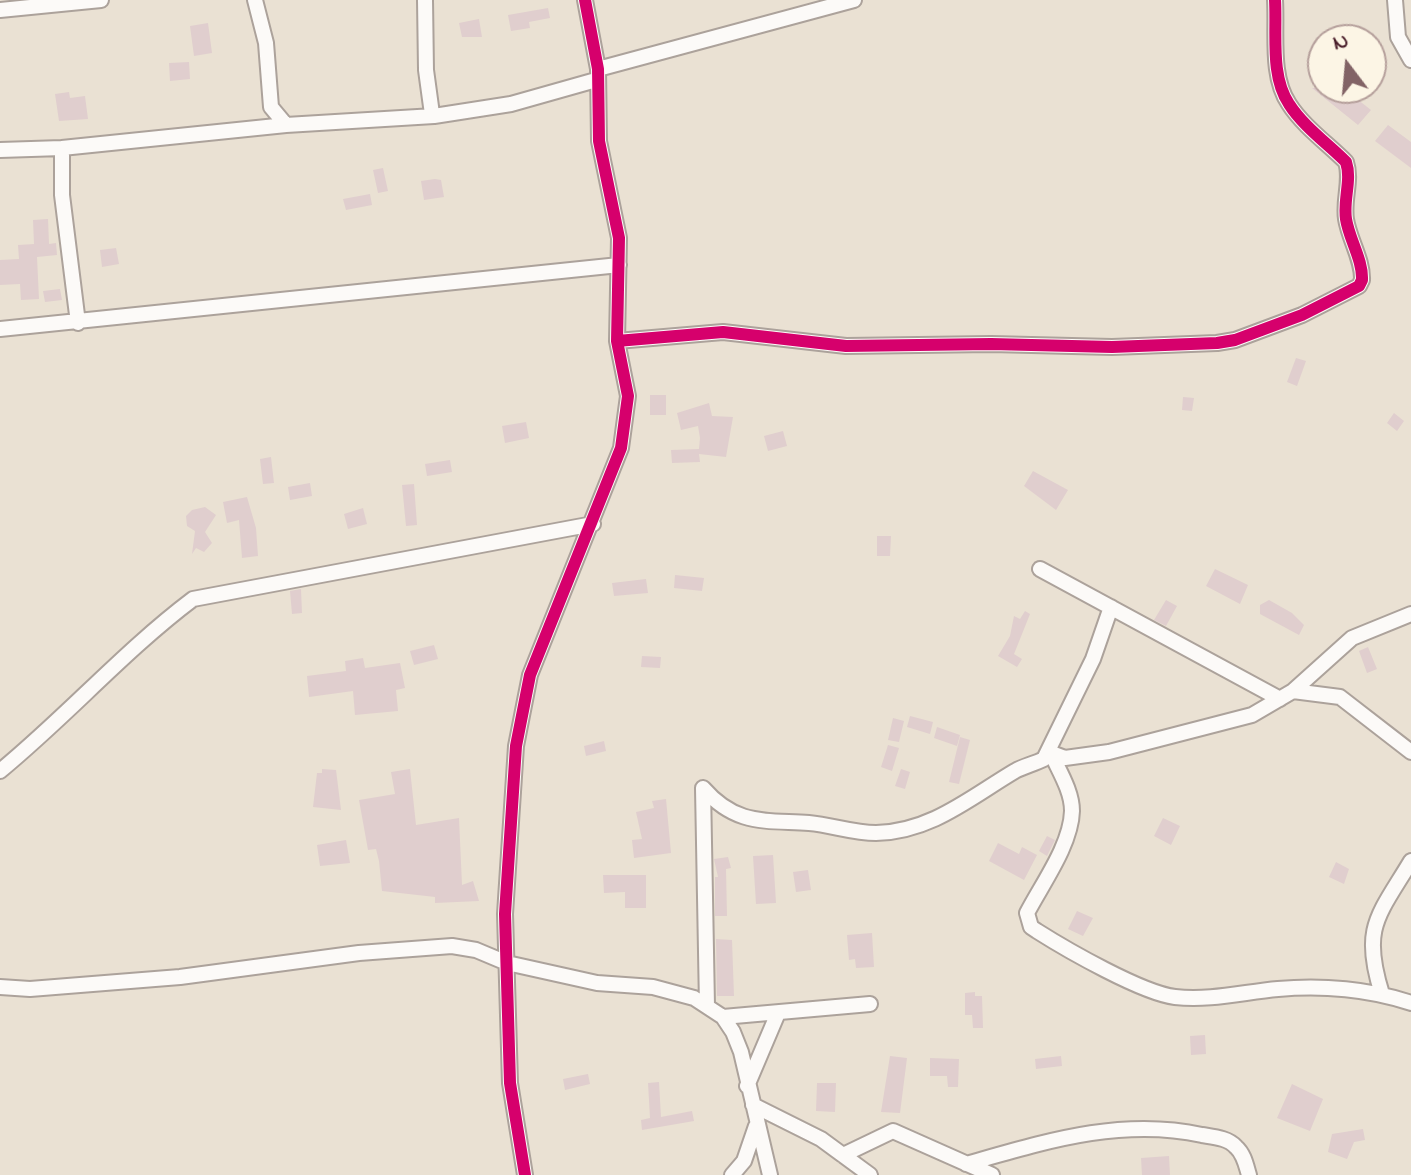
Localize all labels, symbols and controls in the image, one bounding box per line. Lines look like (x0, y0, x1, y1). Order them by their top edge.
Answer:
north arrow (1307, 24, 1387, 104)
text: N (1329, 25, 1352, 60)

